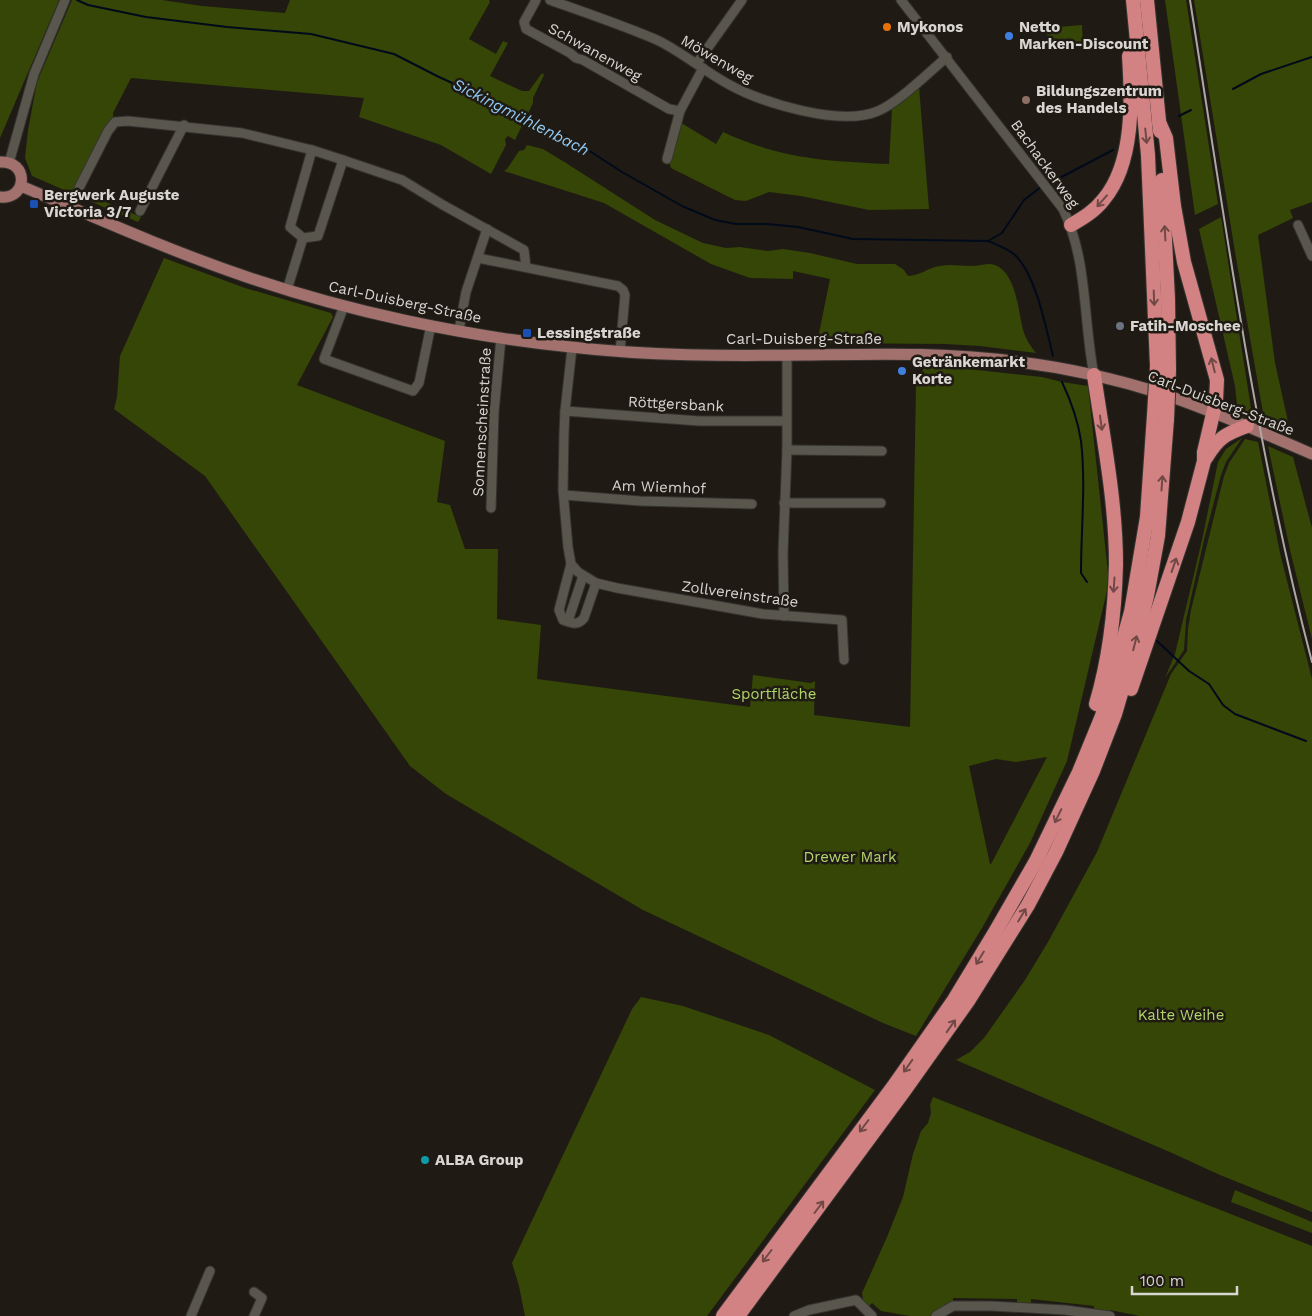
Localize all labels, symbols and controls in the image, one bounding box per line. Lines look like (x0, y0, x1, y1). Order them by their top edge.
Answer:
place label: Mykonos (897, 18, 963, 36)
place label: Netto Marken-Discount (1019, 18, 1149, 53)
street label: Schwanenweg (545, 19, 645, 85)
marker: Mykonos (881, 21, 893, 33)
marker: Netto Marken-Discount (1003, 30, 1015, 42)
street label: Möwenweg (678, 31, 756, 87)
water label: Sickingmühlenbach (450, 74, 592, 160)
place label: Bildungszentrum des Handels (1036, 82, 1162, 117)
marker: Bildungszentrum des Handels (1020, 94, 1032, 106)
street label: Bachackerweg (1007, 116, 1083, 212)
one-way arrow (1141, 127, 1151, 143)
place label: Bergwerk Auguste Victoria 3/7 (44, 186, 180, 221)
one-way arrow (1096, 195, 1108, 208)
marker: Bergwerk Auguste Victoria 3/7 (28, 198, 40, 210)
one-way arrow (1160, 226, 1169, 242)
street label: Carl-Duisberg-Straße (327, 277, 483, 327)
one-way arrow (1149, 290, 1159, 306)
place label: Fatih-Moschee (1130, 317, 1241, 335)
marker: Fatih-Moschee (1114, 320, 1126, 332)
place label: Lessingstraße (537, 324, 641, 342)
marker: Lessingstraße (521, 327, 533, 339)
street label: Carl-Duisberg-Straße (726, 330, 882, 348)
street label: Sonnenscheinstraße (469, 347, 495, 497)
place label: Getränkemarkt Korte (912, 353, 1026, 388)
one-way arrow (1208, 357, 1217, 373)
marker: Getränkemarkt Korte (896, 365, 908, 377)
street label: Carl-Duisberg-Straße (1145, 367, 1297, 439)
street label: Röttgersbank (627, 392, 725, 416)
one-way arrow (1097, 415, 1107, 431)
one-way arrow (1158, 475, 1167, 491)
street label: Am Wiemhof (612, 476, 707, 498)
one-way arrow (1170, 558, 1179, 574)
street label: Zollvereinstraße (680, 577, 800, 611)
one-way arrow (1110, 577, 1119, 593)
one-way arrow (1131, 636, 1140, 652)
park label: Sportfläche (732, 685, 816, 703)
one-way arrow (1053, 808, 1063, 823)
park label: Drewer Mark (804, 848, 897, 866)
one-way arrow (1017, 909, 1027, 923)
one-way arrow (974, 951, 985, 965)
park label: Kalte Weihe (1138, 1006, 1224, 1024)
one-way arrow (946, 1019, 956, 1033)
one-way arrow (903, 1059, 913, 1073)
one-way arrow (859, 1119, 869, 1133)
place label: ALBA Group (435, 1151, 523, 1169)
marker: ALBA Group (419, 1154, 431, 1166)
one-way arrow (814, 1200, 824, 1214)
one-way arrow (762, 1249, 772, 1263)
scale bar (1132, 1264, 1237, 1296)
text: 100 m (1140, 1272, 1184, 1290)

